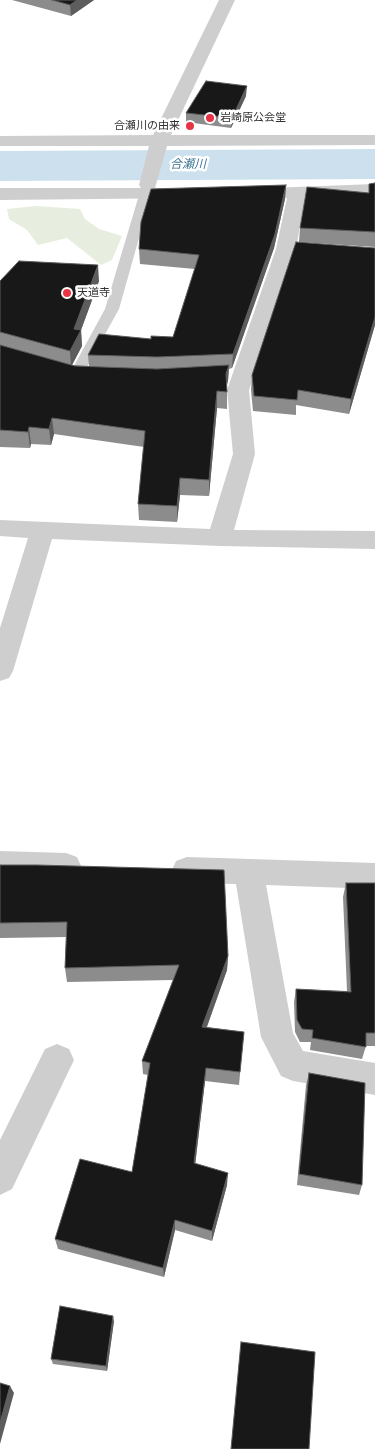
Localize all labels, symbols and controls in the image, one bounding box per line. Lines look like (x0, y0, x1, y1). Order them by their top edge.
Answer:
place label: 岩崎原公会堂 (220, 111, 286, 125)
marker: 岩崎原公会堂 (204, 112, 216, 124)
place label: 合瀬川の由来 (114, 119, 180, 133)
marker: 合瀬川の由来 (184, 120, 196, 132)
water label: 合瀬川 (170, 158, 206, 172)
place label: 天道寺 (77, 286, 110, 300)
marker: 天道寺 (61, 287, 73, 299)

